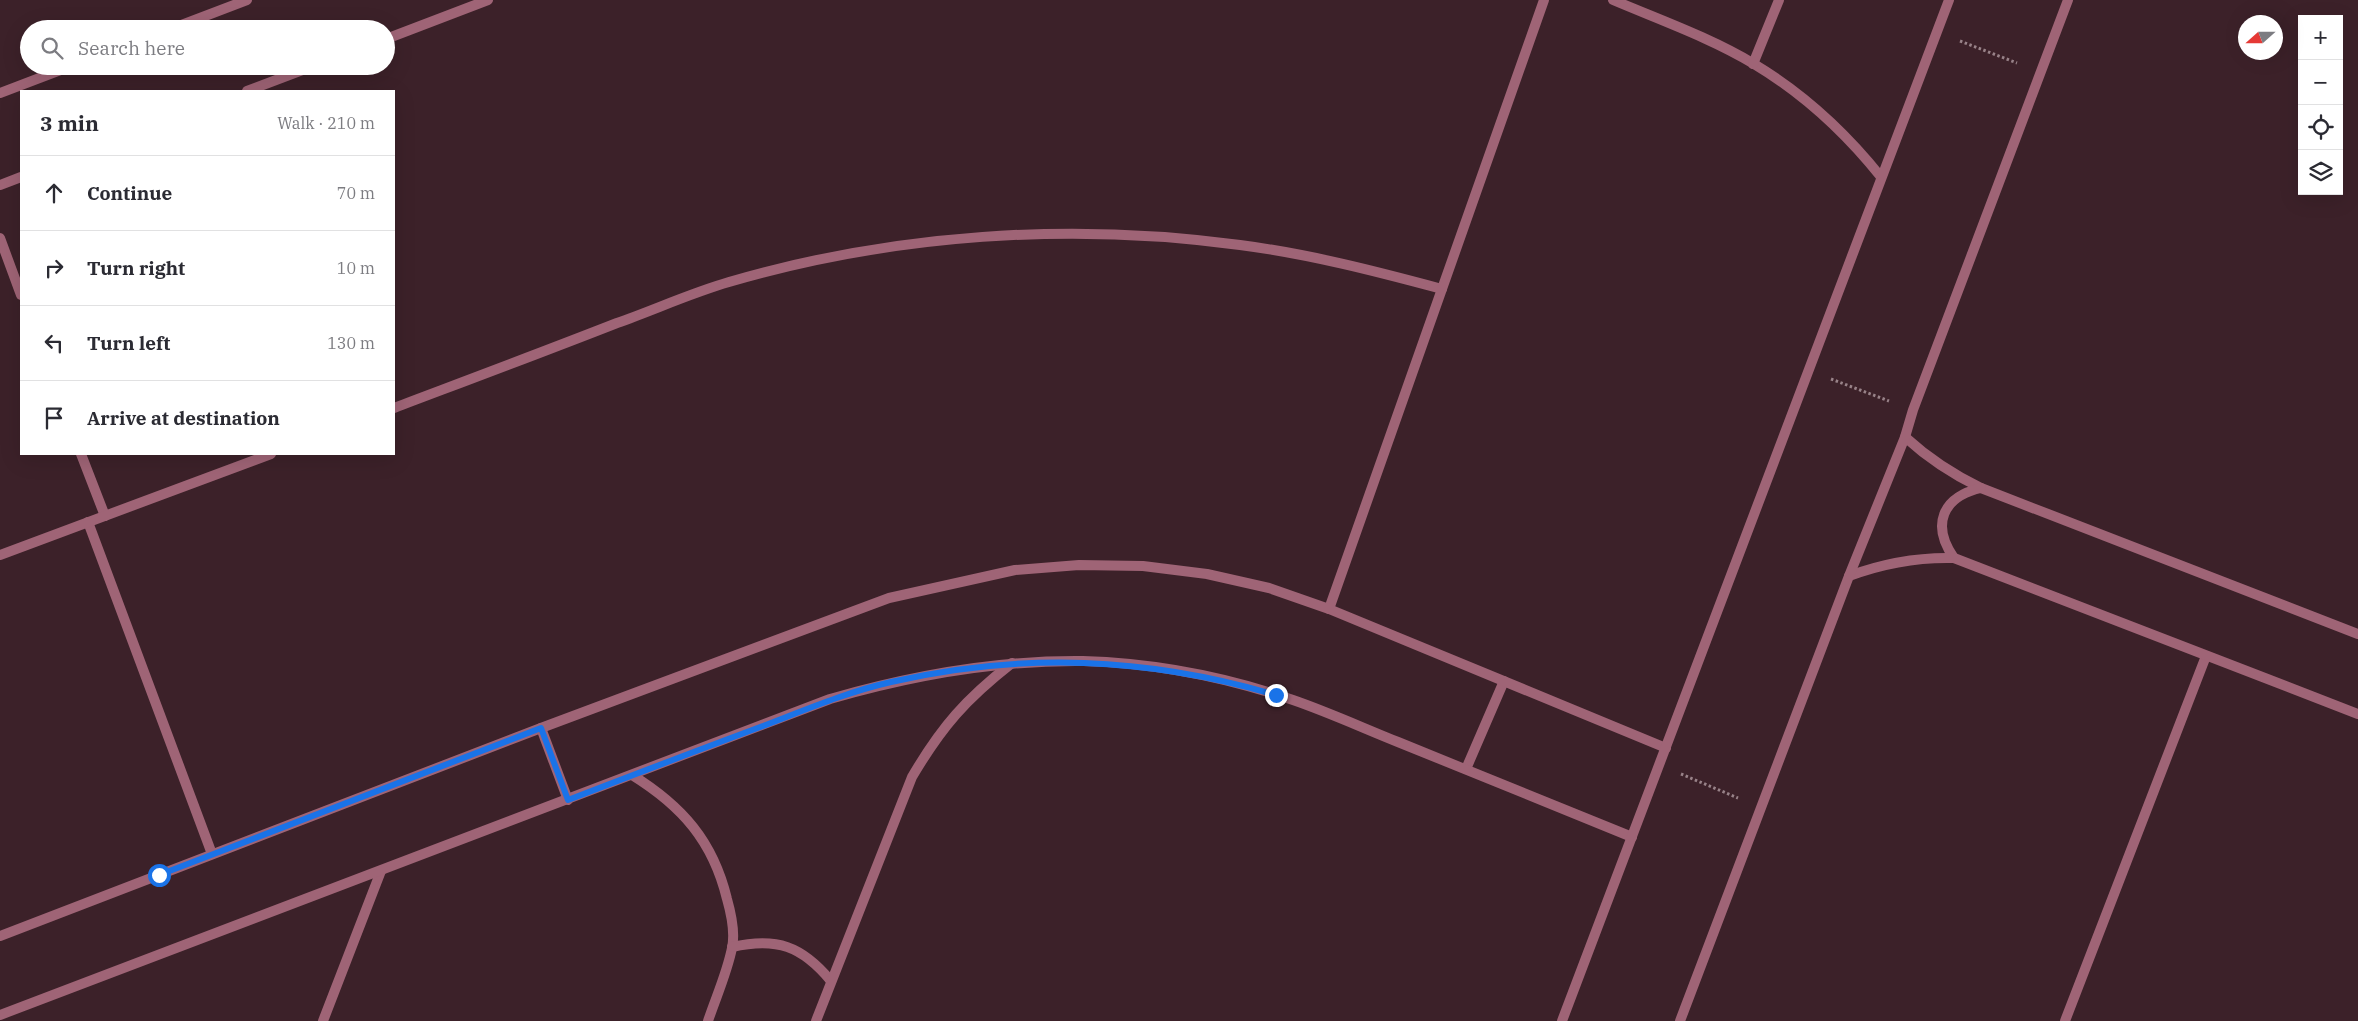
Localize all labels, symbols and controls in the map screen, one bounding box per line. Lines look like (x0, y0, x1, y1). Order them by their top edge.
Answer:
north arrow (2238, 15, 2283, 60)
map controls (2298, 15, 2343, 195)
button: + (2298, 15, 2343, 60)
search box (20, 20, 395, 75)
icon: search (38, 34, 66, 62)
text: Search here (78, 36, 185, 60)
button: − (2298, 60, 2343, 105)
button: locate (2298, 105, 2343, 150)
text: 3 min (40, 109, 99, 137)
text: Walk · 210 m (277, 113, 375, 133)
button: layers (2298, 150, 2343, 195)
icon: ahead (40, 179, 68, 207)
text: Continue (87, 181, 172, 205)
text: 70 m (337, 183, 375, 203)
icon: right (40, 254, 68, 282)
text: Turn right (87, 256, 185, 280)
text: 10 m (337, 258, 375, 278)
icon: left (40, 329, 68, 357)
text: Turn left (87, 331, 170, 355)
text: 130 m (327, 333, 375, 353)
icon: arrive (40, 404, 68, 432)
text: Arrive at destination (87, 406, 280, 430)
route end (1265, 684, 1288, 707)
route start (148, 864, 171, 887)

